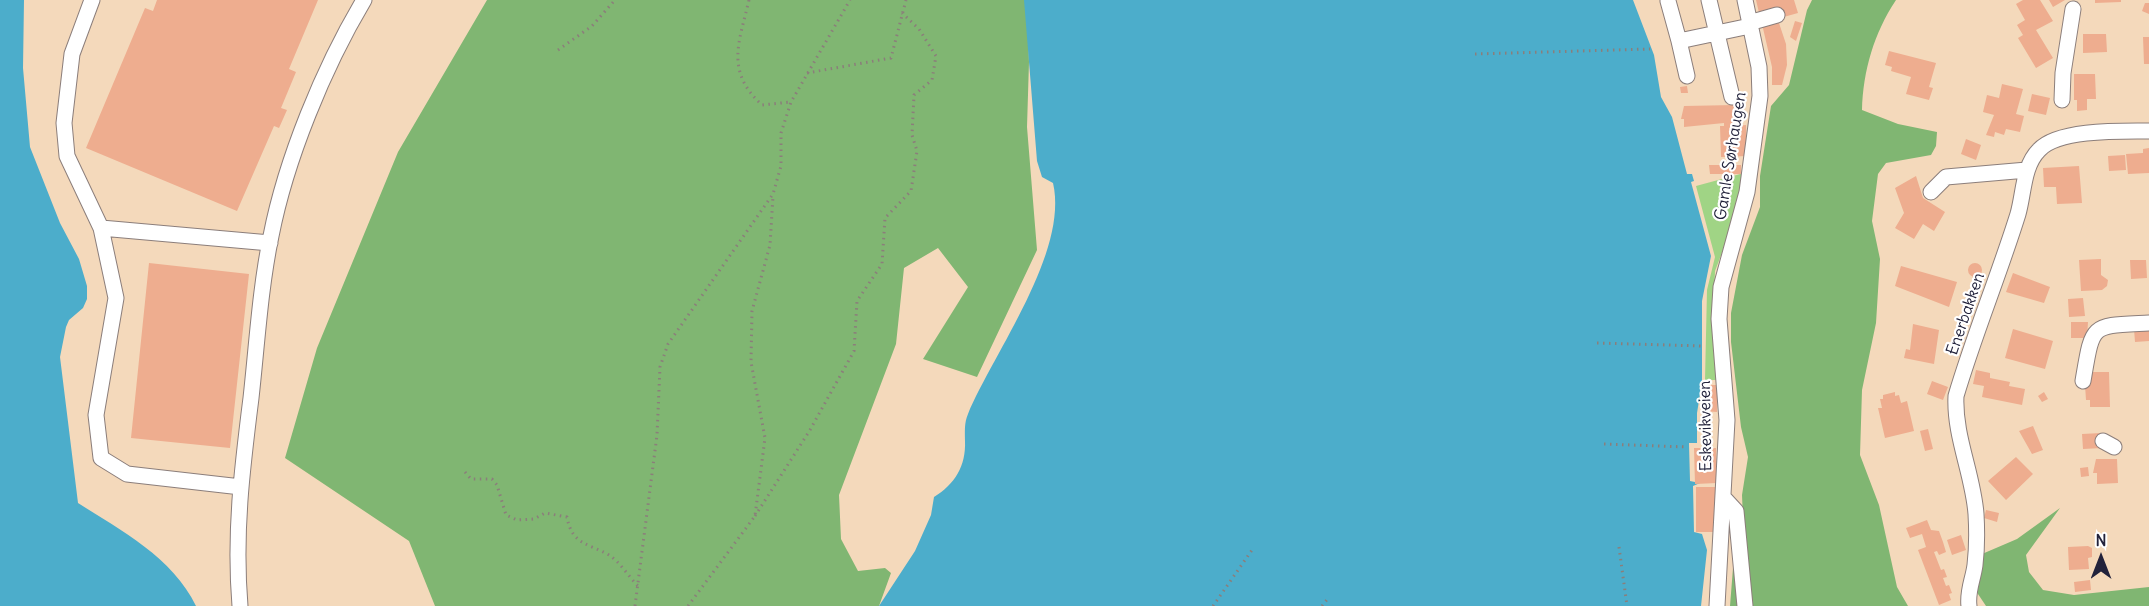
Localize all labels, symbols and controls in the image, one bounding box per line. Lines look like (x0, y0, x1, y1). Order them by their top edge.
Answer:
street label: Gamle Sørhaugen (1711, 91, 1751, 221)
street label: Enerbakken (1943, 270, 1989, 358)
street label: Eskevikveien (1696, 380, 1716, 472)
north arrow (2071, 528, 2131, 588)
text: N (2095, 530, 2107, 550)

